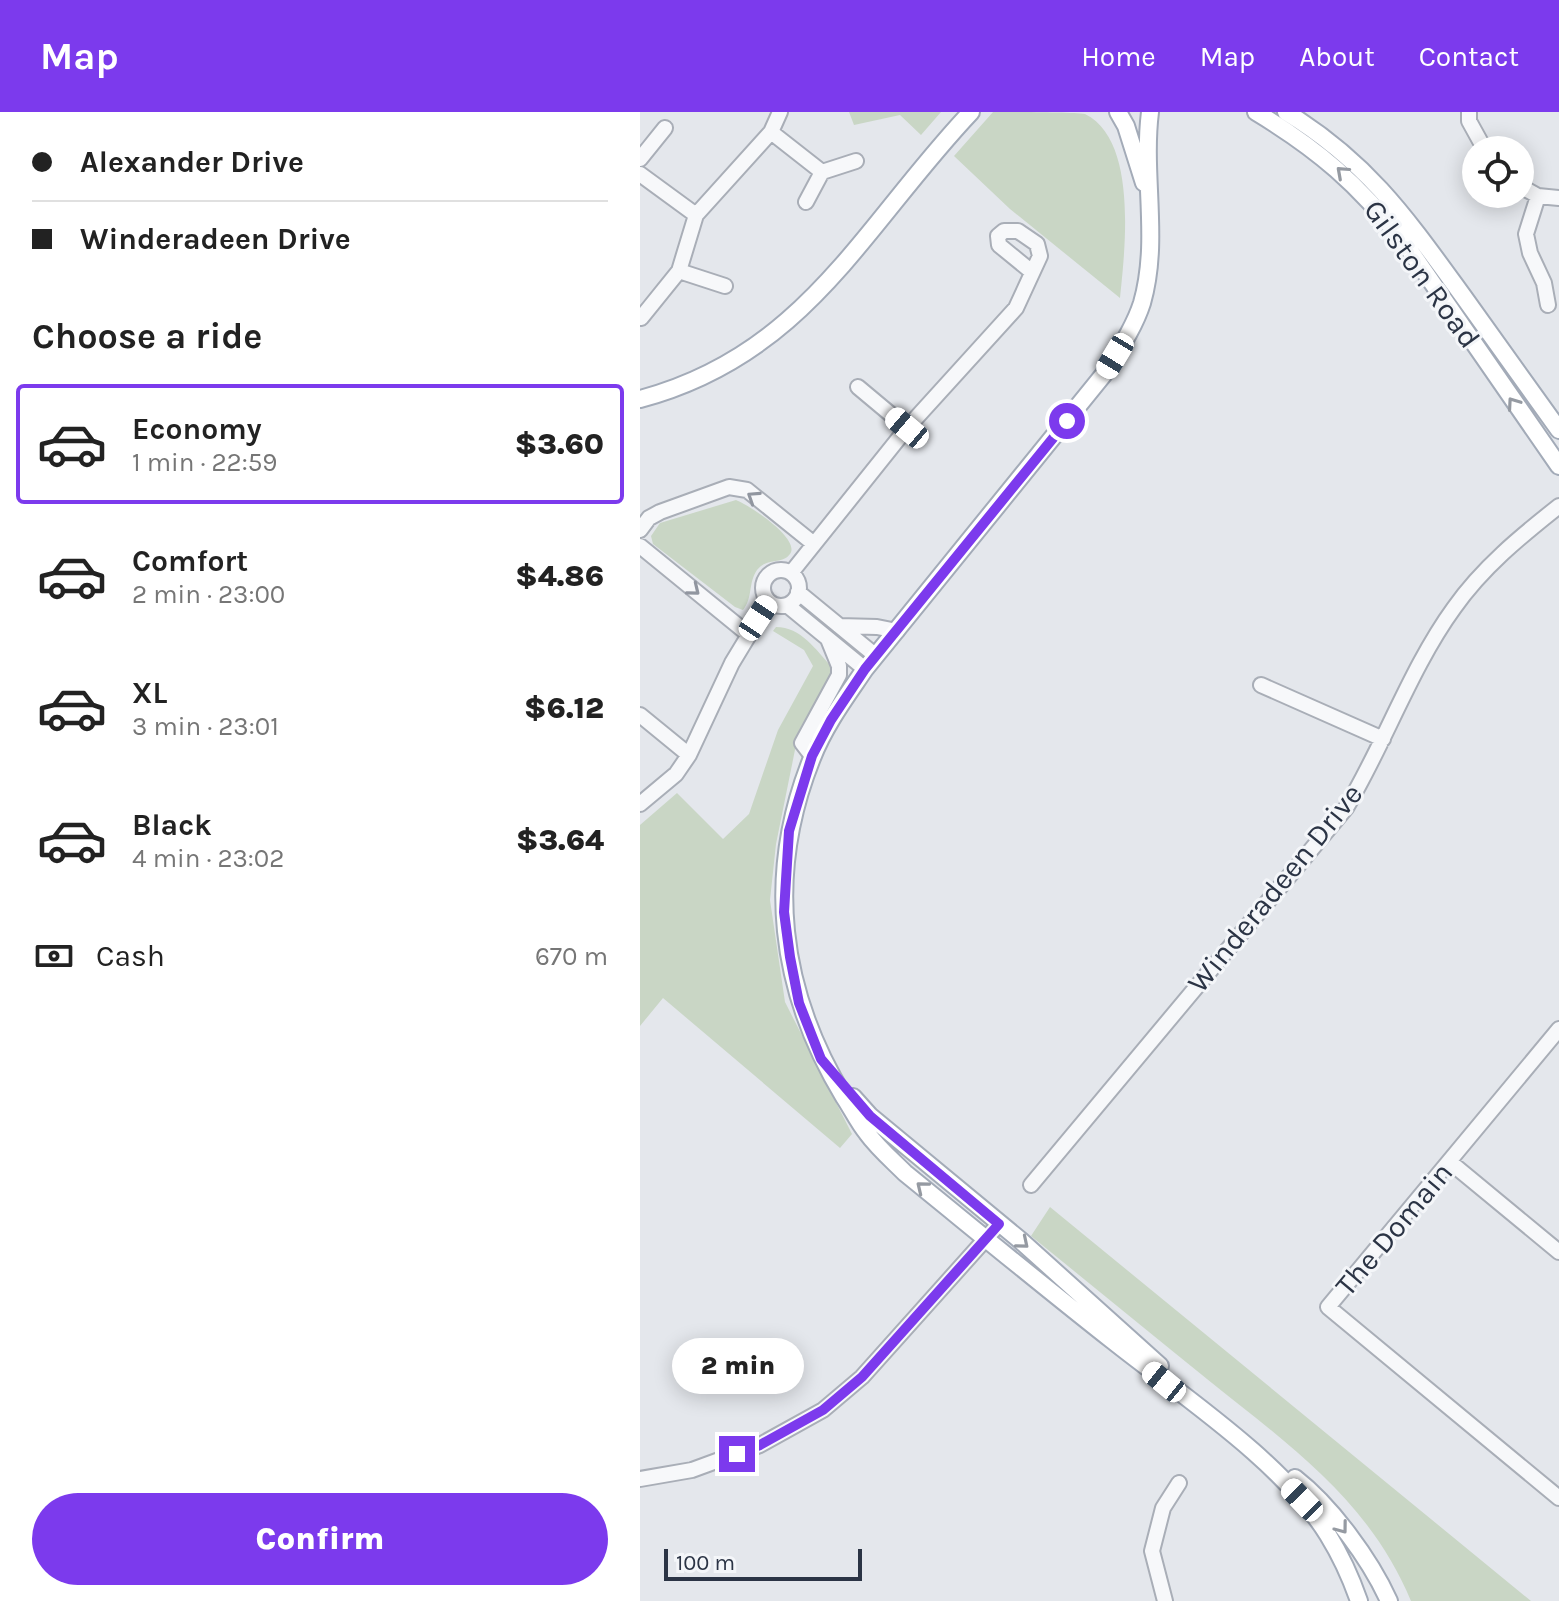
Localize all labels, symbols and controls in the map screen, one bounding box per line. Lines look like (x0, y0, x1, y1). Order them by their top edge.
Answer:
text: Map (40, 34, 119, 79)
text: Home (1081, 40, 1156, 73)
text: Map (1200, 40, 1255, 73)
text: About (1299, 40, 1375, 73)
text: Contact (1419, 40, 1519, 73)
map controls (1462, 136, 1534, 208)
button: locate (1462, 136, 1534, 208)
text: Alexander Drive (80, 144, 304, 180)
one-way arrow (1336, 168, 1351, 182)
street label: Gilston Road (1356, 193, 1488, 355)
text: Winderadeen Drive (80, 221, 351, 257)
text: Choose a ride (32, 315, 262, 357)
car (1092, 329, 1138, 383)
one-way arrow (1508, 397, 1523, 411)
car (881, 403, 933, 453)
route start (1049, 403, 1085, 439)
icon: car (36, 408, 108, 480)
text: Economy (132, 411, 262, 447)
text: $3.60 (515, 426, 604, 462)
text: 1 min · 22:59 (132, 447, 277, 478)
one-way arrow (747, 491, 761, 506)
icon: car (36, 540, 108, 612)
text: Comfort (132, 543, 248, 579)
text: $4.86 (515, 558, 604, 594)
text: 2 min · 23:00 (132, 579, 285, 610)
one-way arrow (685, 580, 699, 595)
car (735, 591, 781, 645)
icon: car (36, 672, 108, 744)
text: XL (132, 675, 167, 711)
text: $6.12 (524, 690, 604, 726)
text: 3 min · 23:01 (132, 711, 279, 742)
street label: Winderadeen Drive (1180, 776, 1370, 1000)
icon: car (36, 804, 108, 876)
text: Black (132, 807, 212, 843)
text: $3.64 (516, 822, 604, 858)
text: 4 min · 23:02 (132, 843, 284, 874)
icon: cash (32, 934, 76, 978)
text: Cash (96, 938, 165, 974)
text: 670 m (535, 941, 608, 972)
street label: The Domain (1328, 1155, 1460, 1303)
one-way arrow (917, 1182, 931, 1197)
one-way arrow (1013, 1233, 1028, 1248)
callout: 2 min (671, 1338, 803, 1394)
text: 2 min (701, 1350, 775, 1381)
car (1138, 1358, 1190, 1406)
route end (719, 1436, 755, 1472)
car (1277, 1474, 1327, 1526)
button: Confirm (32, 1493, 608, 1585)
one-way arrow (1332, 1519, 1346, 1533)
scale bar (664, 1545, 862, 1581)
text: 100 m (676, 1550, 735, 1576)

